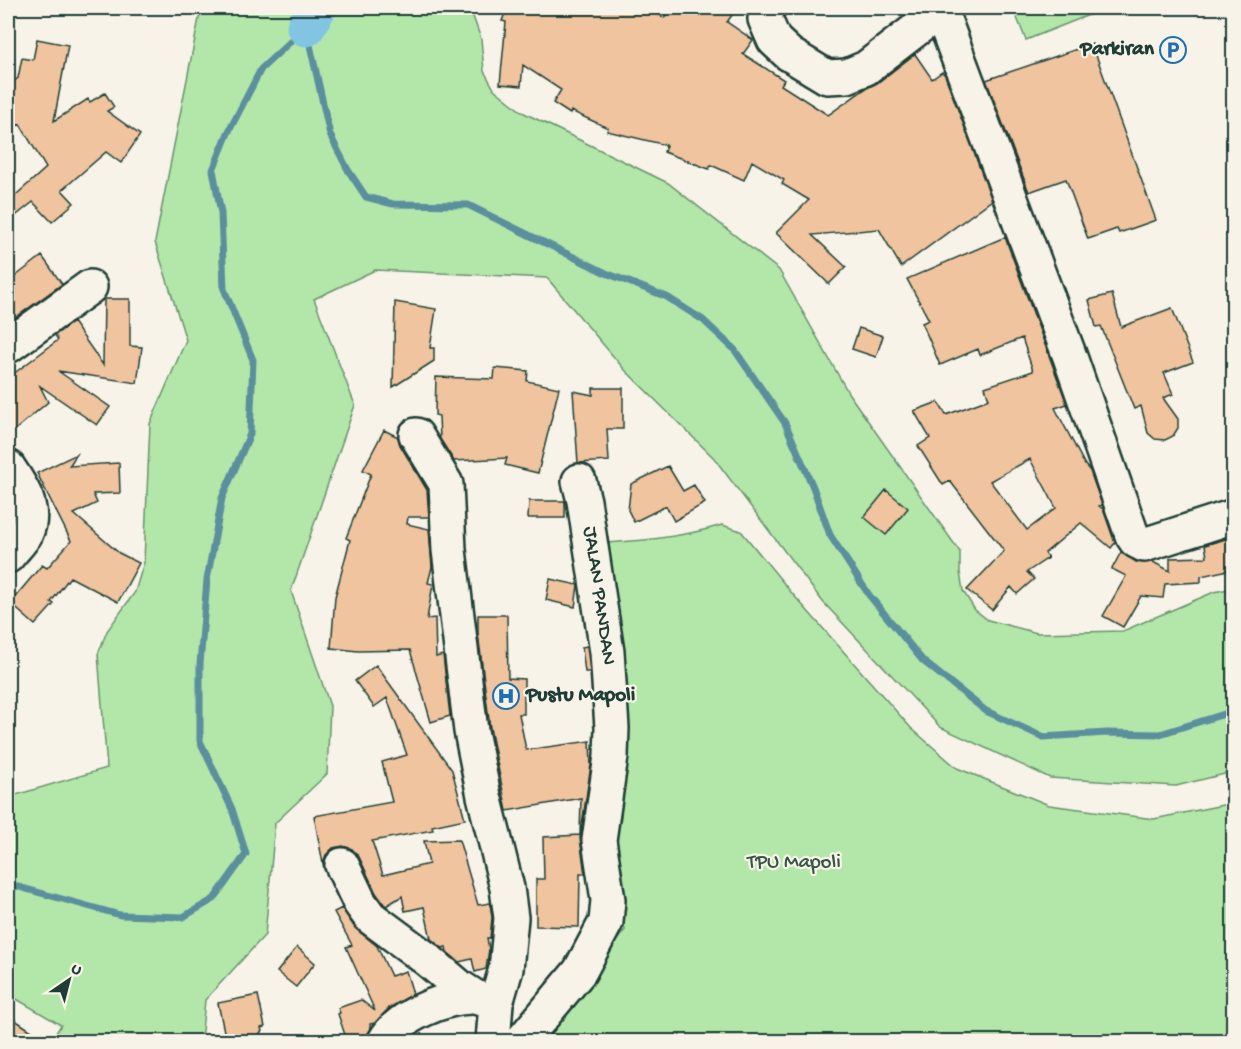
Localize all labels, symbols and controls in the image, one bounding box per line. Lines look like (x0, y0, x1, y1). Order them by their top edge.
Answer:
parking icon: Parkiran (1158, 35, 1188, 65)
place label: Parkiran (1079, 38, 1155, 63)
street label: JALAN PANDAN (576, 525, 620, 667)
hospital icon: Pustu Mapoli (491, 681, 521, 711)
place label: Pustu Mapoli (525, 684, 635, 709)
park label: TPU Mapoli (746, 851, 841, 876)
north arrow (39, 950, 99, 1010)
text: U (66, 960, 85, 981)

